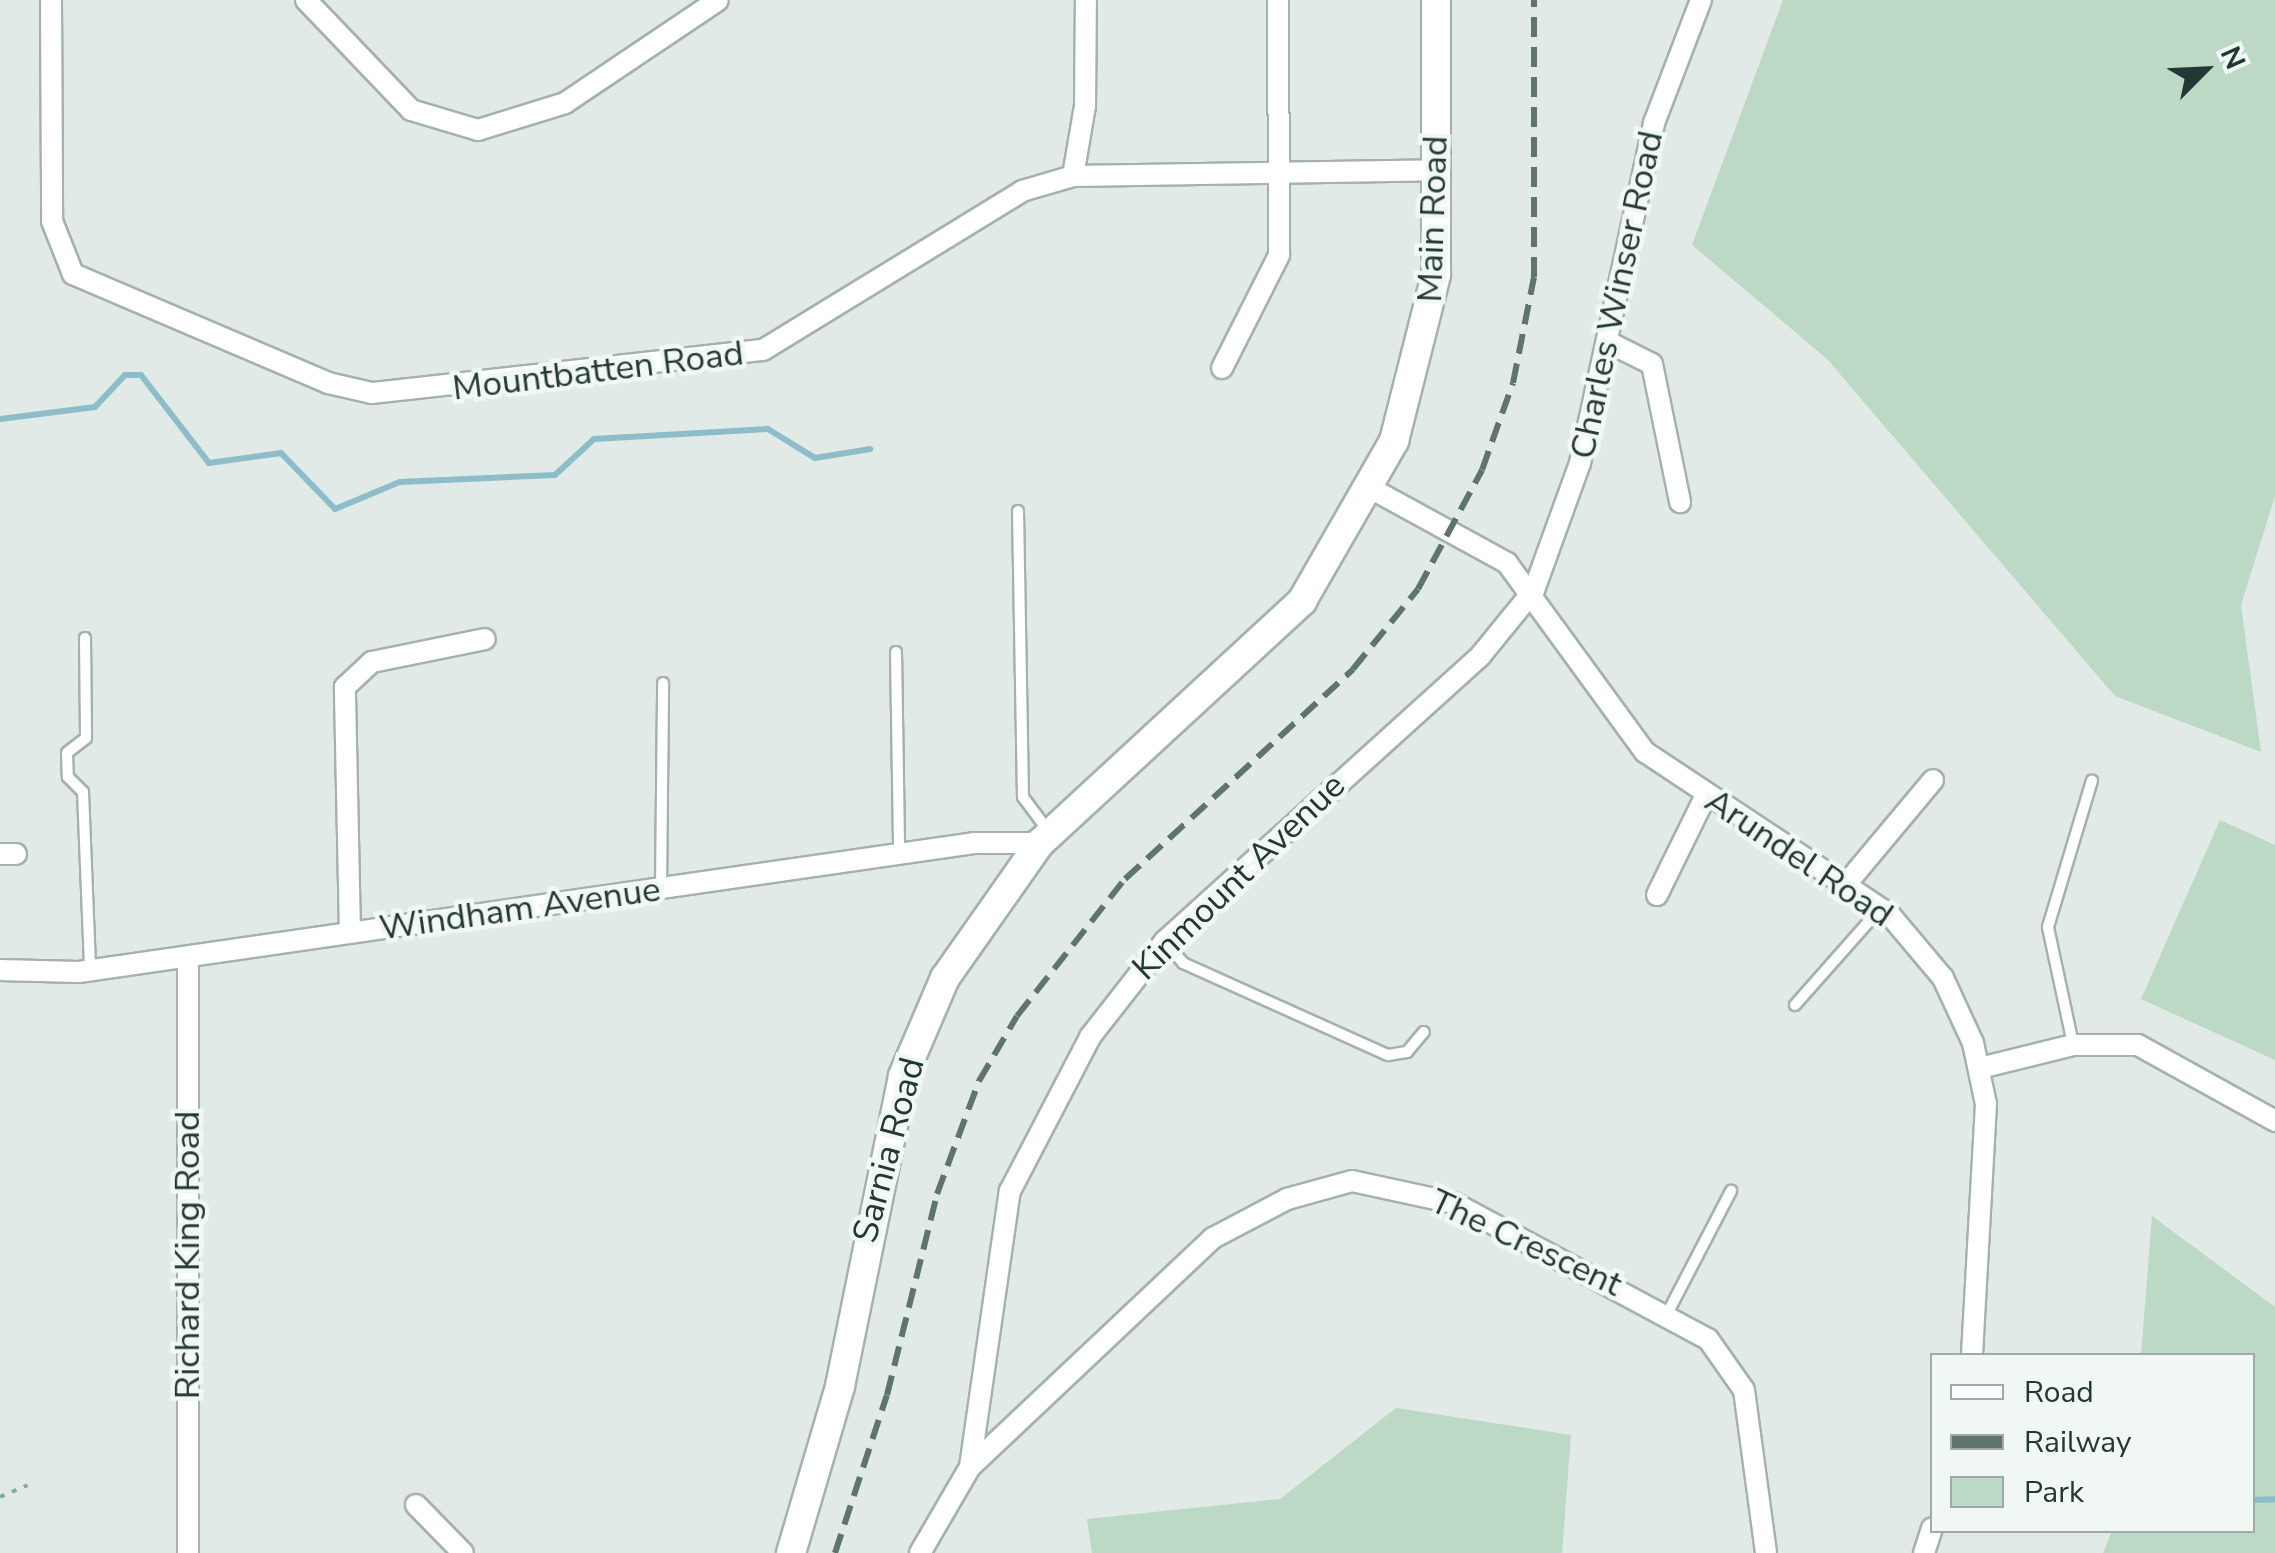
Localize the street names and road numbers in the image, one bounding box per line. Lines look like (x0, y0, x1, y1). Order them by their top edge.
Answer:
street label: Charles Winser Road (1562, 127, 1672, 463)
street label: Main Road (1409, 135, 1457, 303)
street label: Mountbatten Road (450, 332, 746, 410)
street label: Kinmount Avenue (1124, 765, 1354, 989)
street label: Arundel Road (1697, 780, 1901, 936)
street label: Windham Avenue (377, 868, 663, 950)
street label: Sarnia Road (844, 1053, 934, 1247)
street label: Richard King Road (167, 1111, 209, 1399)
street label: The Crescent (1424, 1180, 1628, 1306)

